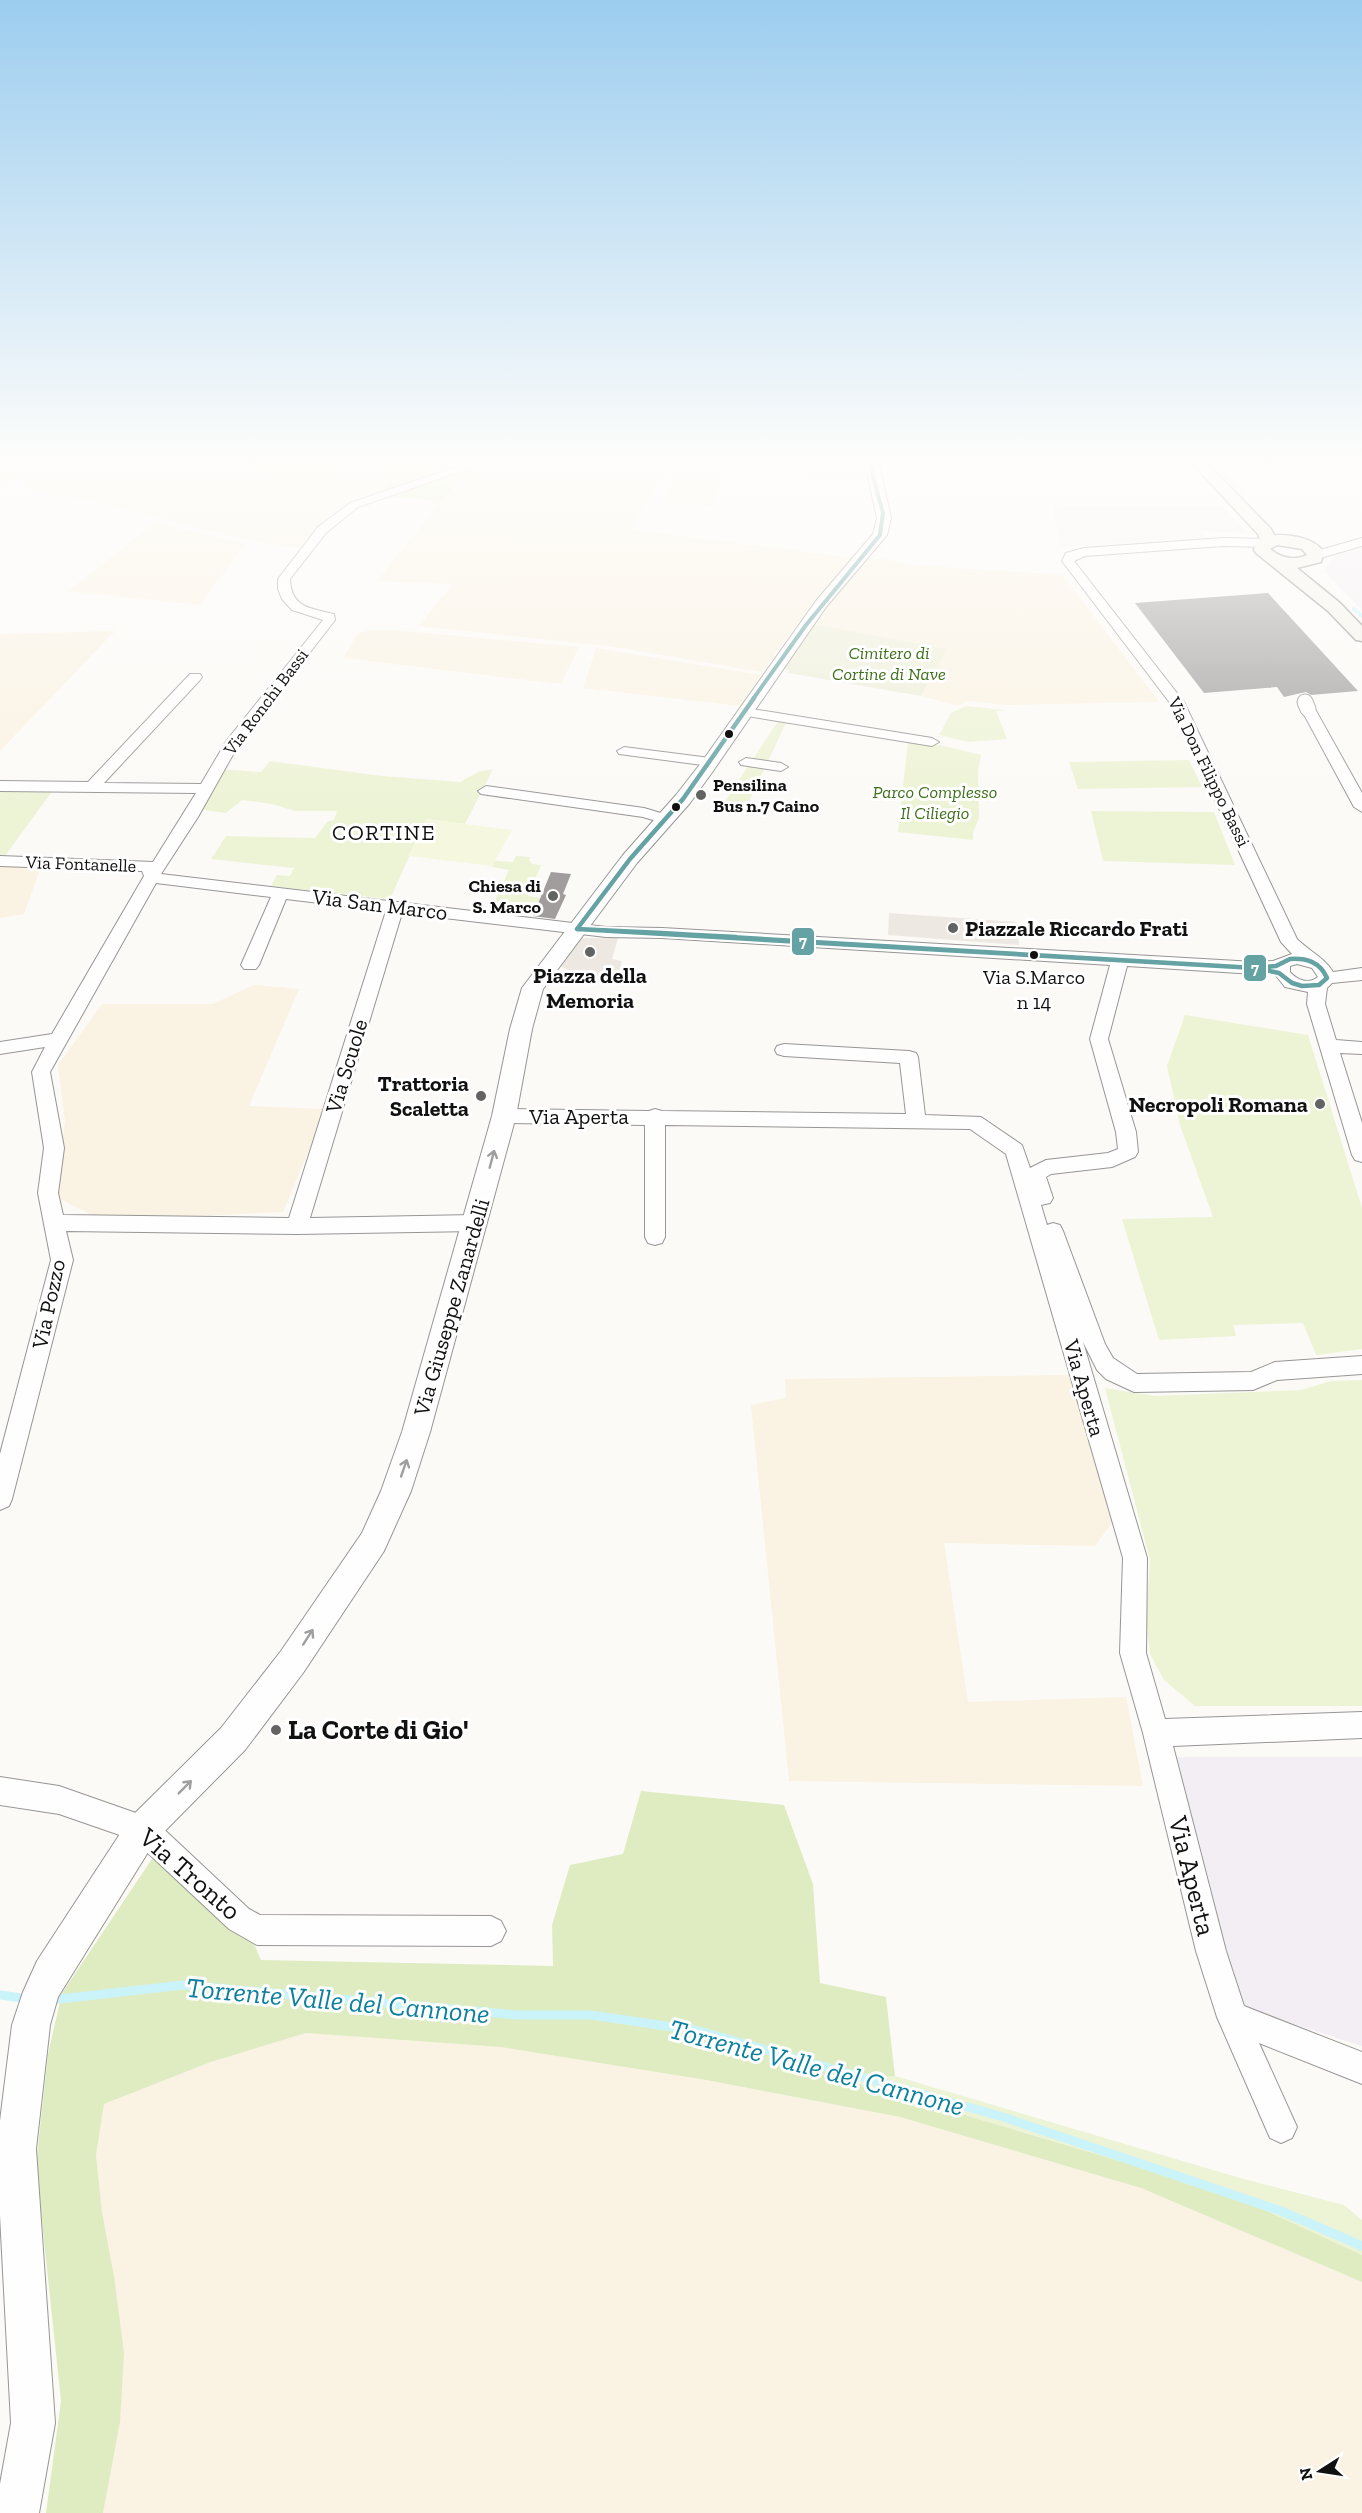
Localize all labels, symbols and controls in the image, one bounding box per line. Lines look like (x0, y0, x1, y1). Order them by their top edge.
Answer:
park label: Cimitero di Cortine di Nave (832, 642, 946, 685)
street label: Via Ronchi Bassi (218, 644, 313, 760)
street label: Via Don Filippo Bassi (1163, 693, 1255, 850)
unlabelled marker (723, 728, 735, 740)
place label: Pensilina Bus n.7 Caino (713, 774, 820, 817)
park label: Parco Complesso Il Ciliegio (873, 781, 997, 824)
marker: Pensilina Bus n.7 Caino (694, 788, 708, 802)
unlabelled marker (670, 801, 682, 813)
district label: CORTINE (332, 819, 436, 846)
street label: Via Fontanelle (24, 851, 137, 877)
place label: Chiesa di S. Marco (468, 875, 542, 918)
street label: Via San Marco (310, 883, 449, 926)
marker: Chiesa di S. Marco (546, 889, 560, 903)
place label: Piazzale Riccardo Frati (965, 915, 1188, 942)
marker: Piazzale Riccardo Frati (946, 921, 960, 935)
line badge: 7 (791, 927, 815, 956)
text: 7 (799, 932, 807, 951)
marker: Piazza della Memoria (583, 945, 597, 959)
marker: Via S.Marco n 14 (1028, 949, 1040, 961)
line badge: 7 (1243, 954, 1267, 982)
text: 7 (1251, 959, 1259, 978)
place label: Piazza della Memoria (533, 962, 647, 1014)
place label: Via S.Marco n 14 (982, 965, 1085, 1014)
street label: Via Scuole (319, 1016, 374, 1118)
place label: Trattoria Scaletta (377, 1070, 469, 1122)
marker: Trattoria Scaletta (474, 1089, 488, 1103)
place label: Necropoli Romana (1129, 1091, 1308, 1118)
marker: Necropoli Romana (1313, 1097, 1327, 1111)
street label: Via Aperta (528, 1103, 629, 1130)
one-way arrow (487, 1150, 498, 1169)
street label: Via Giuseppe Zanardelli (407, 1195, 495, 1420)
street label: Via Pozzo (26, 1257, 71, 1352)
street label: Via Aperta (1058, 1336, 1111, 1440)
one-way arrow (399, 1459, 410, 1478)
one-way arrow (302, 1629, 314, 1646)
place label: La Corte di Gio' (288, 1714, 469, 1746)
marker: La Corte di Gio' (269, 1723, 283, 1737)
one-way arrow (177, 1780, 192, 1794)
street label: Via Aperta (1161, 1812, 1222, 1939)
street label: Via Tronto (132, 1821, 247, 1927)
water label: Torrente Valle del Cannone (185, 1971, 491, 2030)
water label: Torrente Valle del Cannone (666, 2012, 968, 2123)
north arrow (1290, 2441, 1350, 2501)
text: N (1295, 2466, 1316, 2482)

